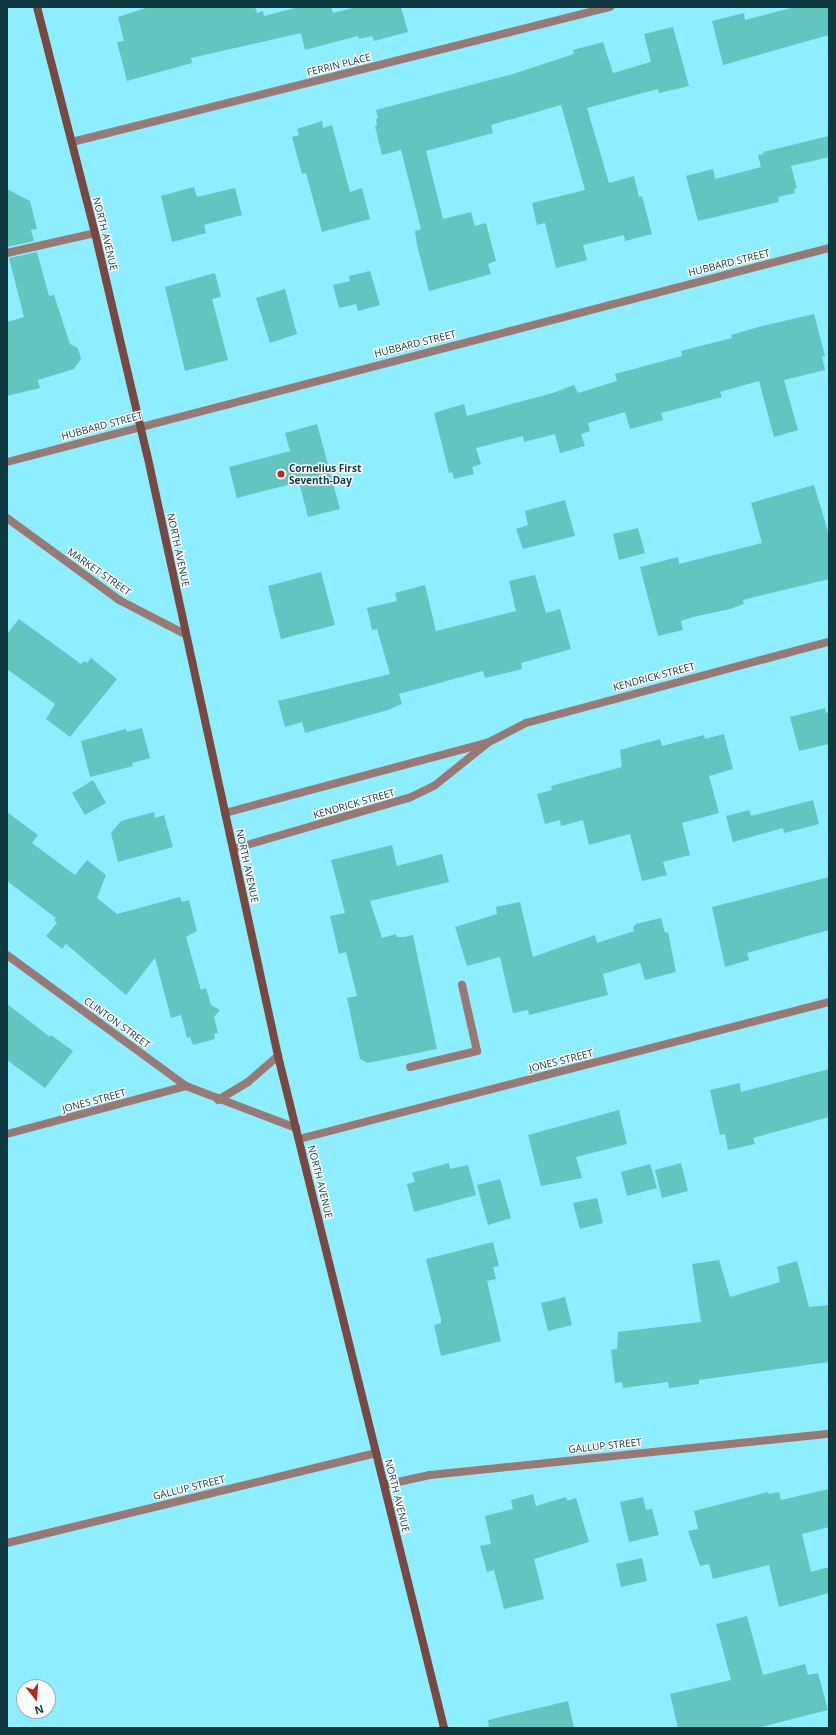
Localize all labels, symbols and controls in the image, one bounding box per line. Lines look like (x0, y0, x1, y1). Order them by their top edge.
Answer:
street label: FERRIN PLACE (306, 51, 372, 79)
street label: NORTH AVENUE (90, 196, 120, 272)
street label: HUBBARD STREET (687, 247, 771, 279)
street label: HUBBARD STREET (373, 328, 457, 360)
street label: HUBBARD STREET (60, 409, 144, 443)
place label: Cornelius First Seventh-Day (289, 462, 361, 486)
marker: Cornelius First Seventh-Day (276, 469, 286, 479)
street label: NORTH AVENUE (164, 512, 192, 588)
street label: MARKET STREET (65, 546, 133, 598)
street label: KENDRICK STREET (612, 660, 696, 694)
street label: KENDRICK STREET (312, 787, 396, 821)
street label: NORTH AVENUE (233, 828, 261, 904)
street label: CLINTON STREET (82, 995, 152, 1051)
street label: JONES STREET (528, 1047, 594, 1075)
street label: JONES STREET (61, 1087, 127, 1115)
street label: NORTH AVENUE (305, 1144, 335, 1220)
street label: GALLUP STREET (568, 1436, 642, 1456)
street label: NORTH AVENUE (382, 1458, 412, 1534)
street label: GALLUP STREET (152, 1473, 226, 1503)
north arrow (16, 1679, 56, 1719)
text: N (33, 1702, 46, 1718)

